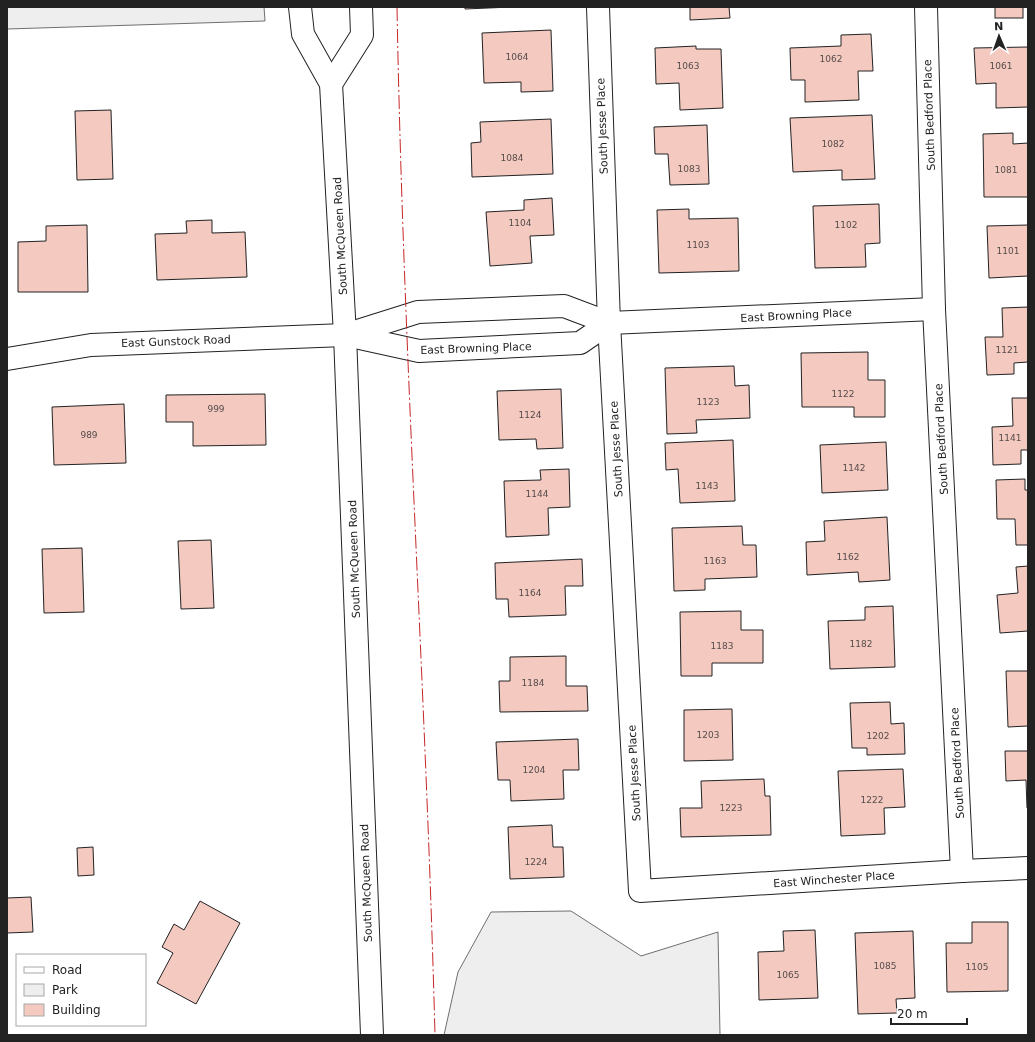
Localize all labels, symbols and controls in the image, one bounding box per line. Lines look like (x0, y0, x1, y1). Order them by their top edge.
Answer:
north arrow (979, 16, 1019, 56)
text: N (994, 20, 1004, 33)
house number: 1064 (506, 52, 529, 62)
house number: 1062 (820, 54, 842, 64)
street label: South Bedford Place (921, 59, 938, 171)
house number: 1063 (677, 61, 699, 71)
house number: 1061 (990, 61, 1012, 71)
street label: South Jesse Place (594, 77, 611, 174)
house number: 1082 (822, 139, 844, 149)
house number: 1084 (501, 153, 524, 163)
house number: 1083 (678, 164, 700, 174)
house number: 1081 (995, 165, 1017, 175)
street label: South McQueen Road (331, 177, 350, 295)
house number: 1104 (509, 218, 532, 228)
house number: 1102 (835, 220, 857, 230)
house number: 1103 (687, 240, 709, 250)
house number: 1101 (997, 246, 1019, 256)
street label: East Browning Place (740, 306, 852, 325)
street label: East Gunstock Road (121, 333, 231, 350)
street label: East Browning Place (420, 340, 532, 357)
house number: 1121 (996, 345, 1018, 355)
street label: South Bedford Place (932, 383, 951, 495)
house number: 1122 (832, 389, 854, 399)
house number: 1123 (697, 397, 719, 407)
street label: South Jesse Place (607, 400, 626, 497)
house number: 999 (207, 404, 225, 414)
house number: 1124 (519, 410, 542, 420)
house number: 989 (80, 430, 98, 440)
house number: 1141 (999, 433, 1021, 443)
house number: 1142 (843, 463, 865, 473)
house number: 1143 (696, 481, 718, 491)
house number: 1144 (526, 489, 549, 499)
street label: South McQueen Road (346, 500, 363, 618)
house number: 1162 (837, 552, 859, 562)
house number: 1163 (704, 556, 726, 566)
house number: 1164 (519, 588, 542, 598)
house number: 1182 (850, 639, 872, 649)
house number: 1183 (711, 641, 733, 651)
house number: 1184 (522, 678, 545, 688)
street label: South Bedford Place (948, 707, 967, 819)
street label: South Jesse Place (625, 724, 644, 821)
house number: 1203 (697, 730, 719, 740)
house number: 1202 (867, 731, 889, 741)
house number: 1204 (523, 765, 546, 775)
house number: 1222 (861, 795, 883, 805)
house number: 1223 (720, 803, 742, 813)
street label: South McQueen Road (358, 824, 375, 942)
house number: 1224 (525, 857, 548, 867)
street label: East Winchester Place (773, 869, 895, 890)
legend (16, 954, 146, 1026)
house number: 1085 (874, 961, 896, 971)
house number: 1105 (966, 962, 988, 972)
text: Road (52, 963, 82, 977)
house number: 1065 (777, 970, 799, 980)
text: Park (52, 983, 78, 997)
scale bar (891, 1000, 967, 1026)
text: Building (52, 1003, 101, 1017)
text: 20 m (897, 1007, 928, 1021)

